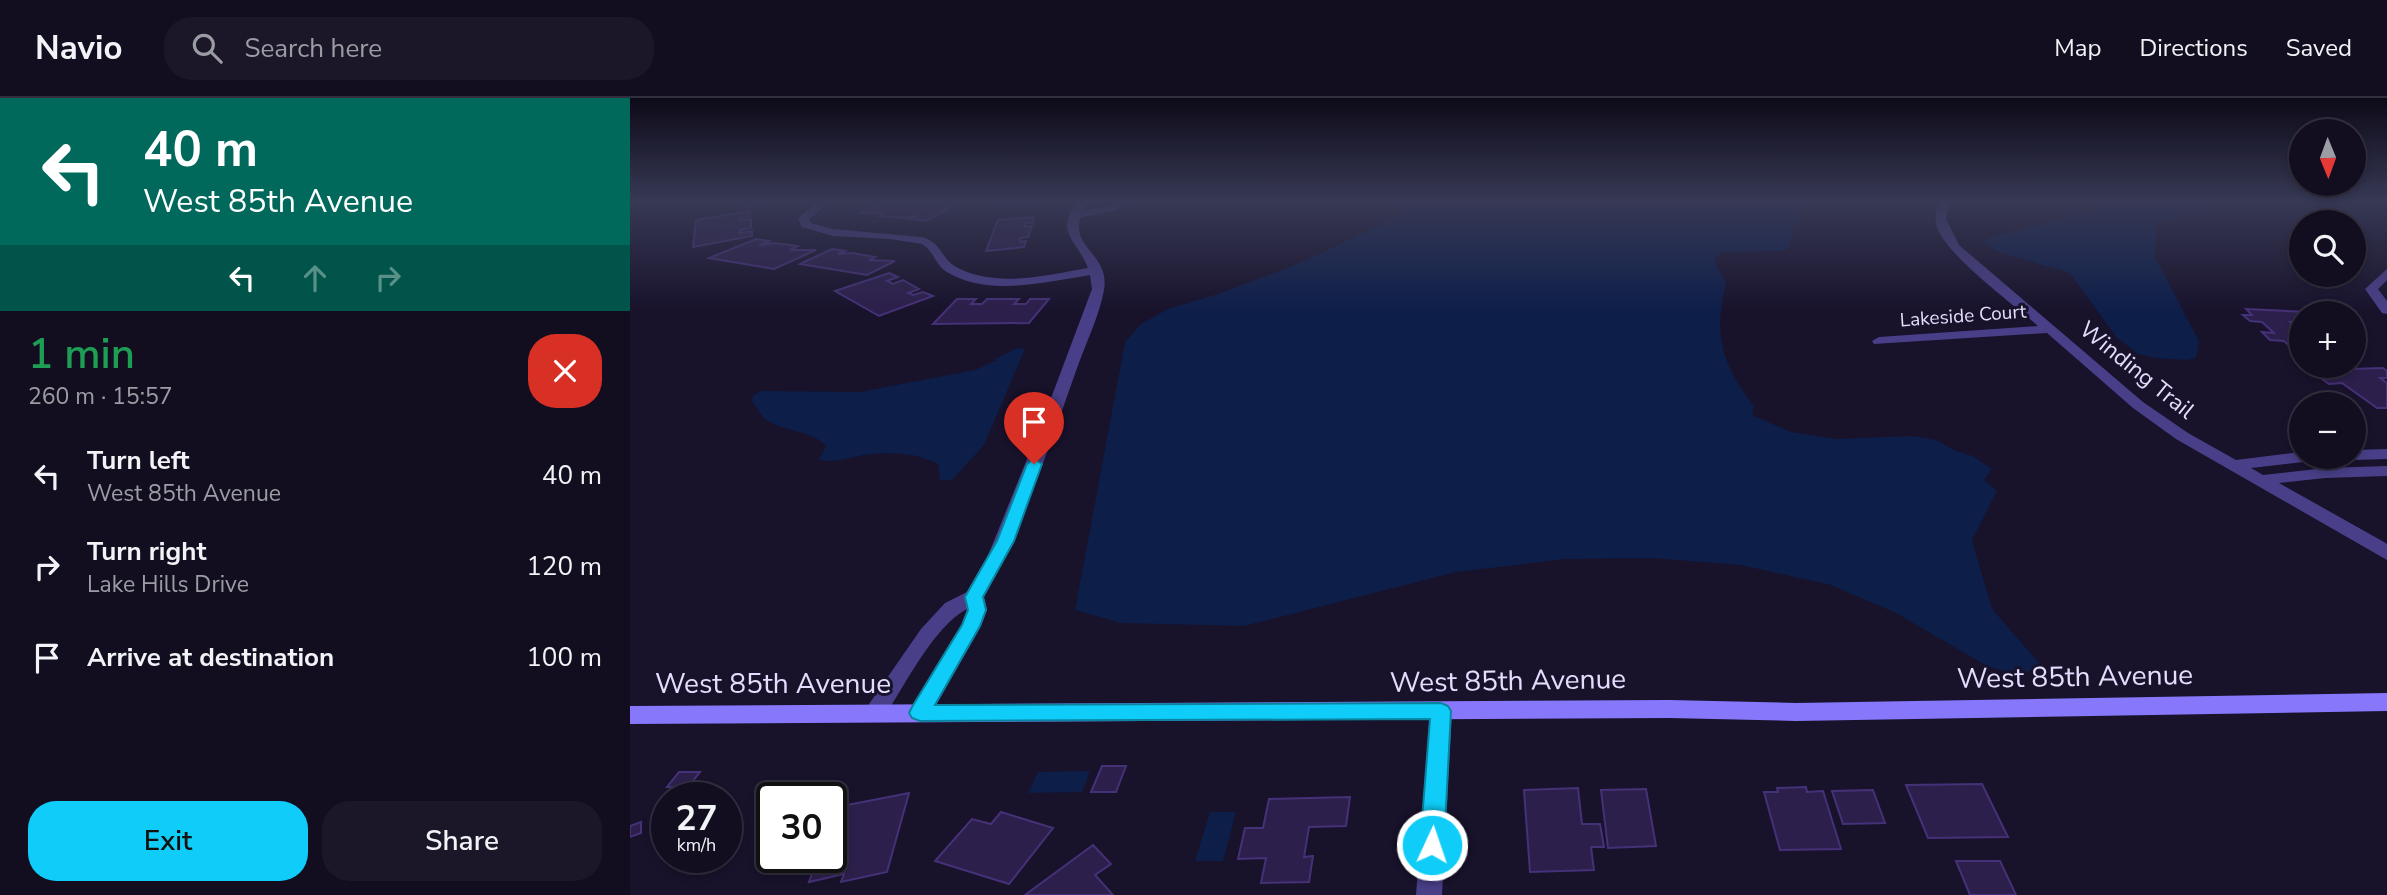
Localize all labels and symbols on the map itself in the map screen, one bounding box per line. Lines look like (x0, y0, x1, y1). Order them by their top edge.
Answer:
north arrow (2289, 119, 2366, 196)
street label: Lakeside Court (1899, 299, 2027, 333)
street label: Winding Trail (2073, 314, 2201, 426)
pin (1004, 392, 1064, 464)
street label: West 85th Avenue (1957, 656, 2193, 698)
street label: West 85th Avenue (1390, 660, 1626, 702)
street label: West 85th Avenue (655, 665, 891, 703)
speed limit sign: 30 (756, 782, 847, 873)
position arrow (1395, 808, 1469, 882)

